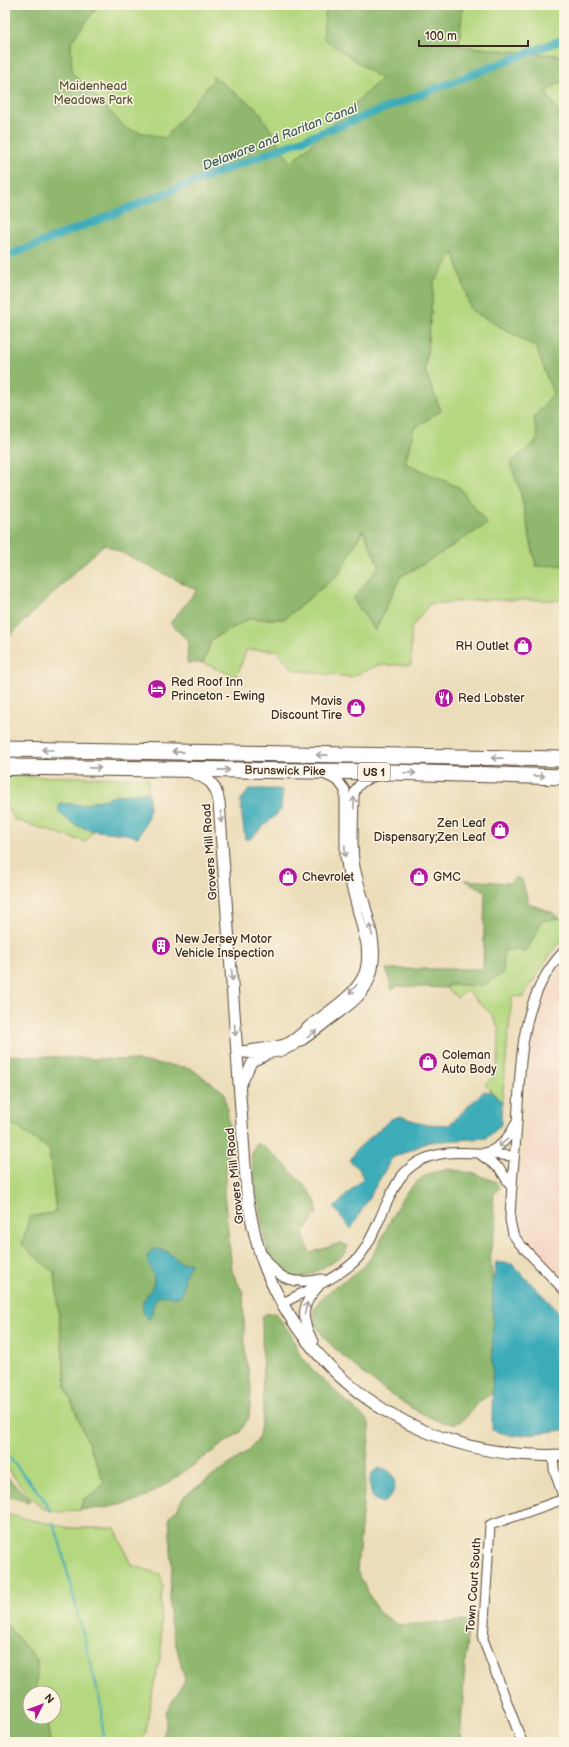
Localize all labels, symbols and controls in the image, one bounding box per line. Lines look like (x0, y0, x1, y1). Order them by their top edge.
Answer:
scale bar (419, 22, 528, 48)
text: 100 m (425, 29, 457, 44)
park label: Maidenhead Meadows Park (53, 79, 133, 108)
water label: Delaware and Raritan Canal (200, 100, 361, 174)
shop icon: RH Outlet (512, 635, 534, 657)
place label: RH Outlet (456, 639, 509, 654)
place label: Red Roof Inn Princeton - Ewing (171, 675, 265, 704)
hotel icon: Red Roof Inn Princeton - Ewing (146, 678, 168, 700)
restaurant icon: Red Lobster (433, 687, 455, 709)
place label: Red Lobster (458, 691, 525, 706)
place label: Mavis Discount Tire (271, 694, 342, 723)
shop icon: Mavis Discount Tire (345, 697, 367, 719)
one-way arrow (42, 746, 55, 754)
one-way arrow (172, 748, 185, 756)
one-way arrow (316, 751, 329, 759)
one-way arrow (491, 754, 504, 762)
street label: Brunswick Pike (244, 763, 326, 779)
road number: US 1 (358, 763, 390, 781)
one-way arrow (88, 764, 101, 772)
one-way arrow (217, 767, 230, 774)
one-way arrow (403, 769, 416, 776)
one-way arrow (532, 773, 545, 780)
one-way arrow (350, 797, 358, 810)
street label: Grovers Mill Road (199, 803, 221, 901)
one-way arrow (217, 810, 224, 823)
place label: Zen Leaf Dispensary;Zen Leaf (373, 816, 486, 845)
shop icon: Zen Leaf Dispensary;Zen Leaf (489, 819, 511, 841)
one-way arrow (341, 844, 349, 857)
shop icon: Chevrolet (277, 866, 299, 888)
shop icon: GMC (408, 866, 430, 888)
place label: Chevrolet (302, 870, 355, 885)
place label: GMC (433, 870, 461, 885)
one-way arrow (367, 924, 374, 937)
place label: New Jersey Motor Vehicle Inspection (175, 932, 275, 961)
building icon: New Jersey Motor Vehicle Inspection (150, 935, 172, 957)
one-way arrow (228, 968, 235, 981)
one-way arrow (349, 983, 358, 994)
one-way arrow (232, 1023, 239, 1036)
one-way arrow (306, 1029, 317, 1038)
place label: Coleman Auto Body (442, 1048, 497, 1077)
shop icon: Coleman Auto Body (417, 1051, 439, 1073)
street label: Grovers Mill Road (222, 1127, 248, 1225)
one-way arrow (497, 1138, 508, 1147)
one-way arrow (303, 1301, 310, 1314)
street label: Town Court South (463, 1537, 485, 1633)
north arrow (22, 1685, 62, 1725)
text: N (41, 1691, 57, 1706)

